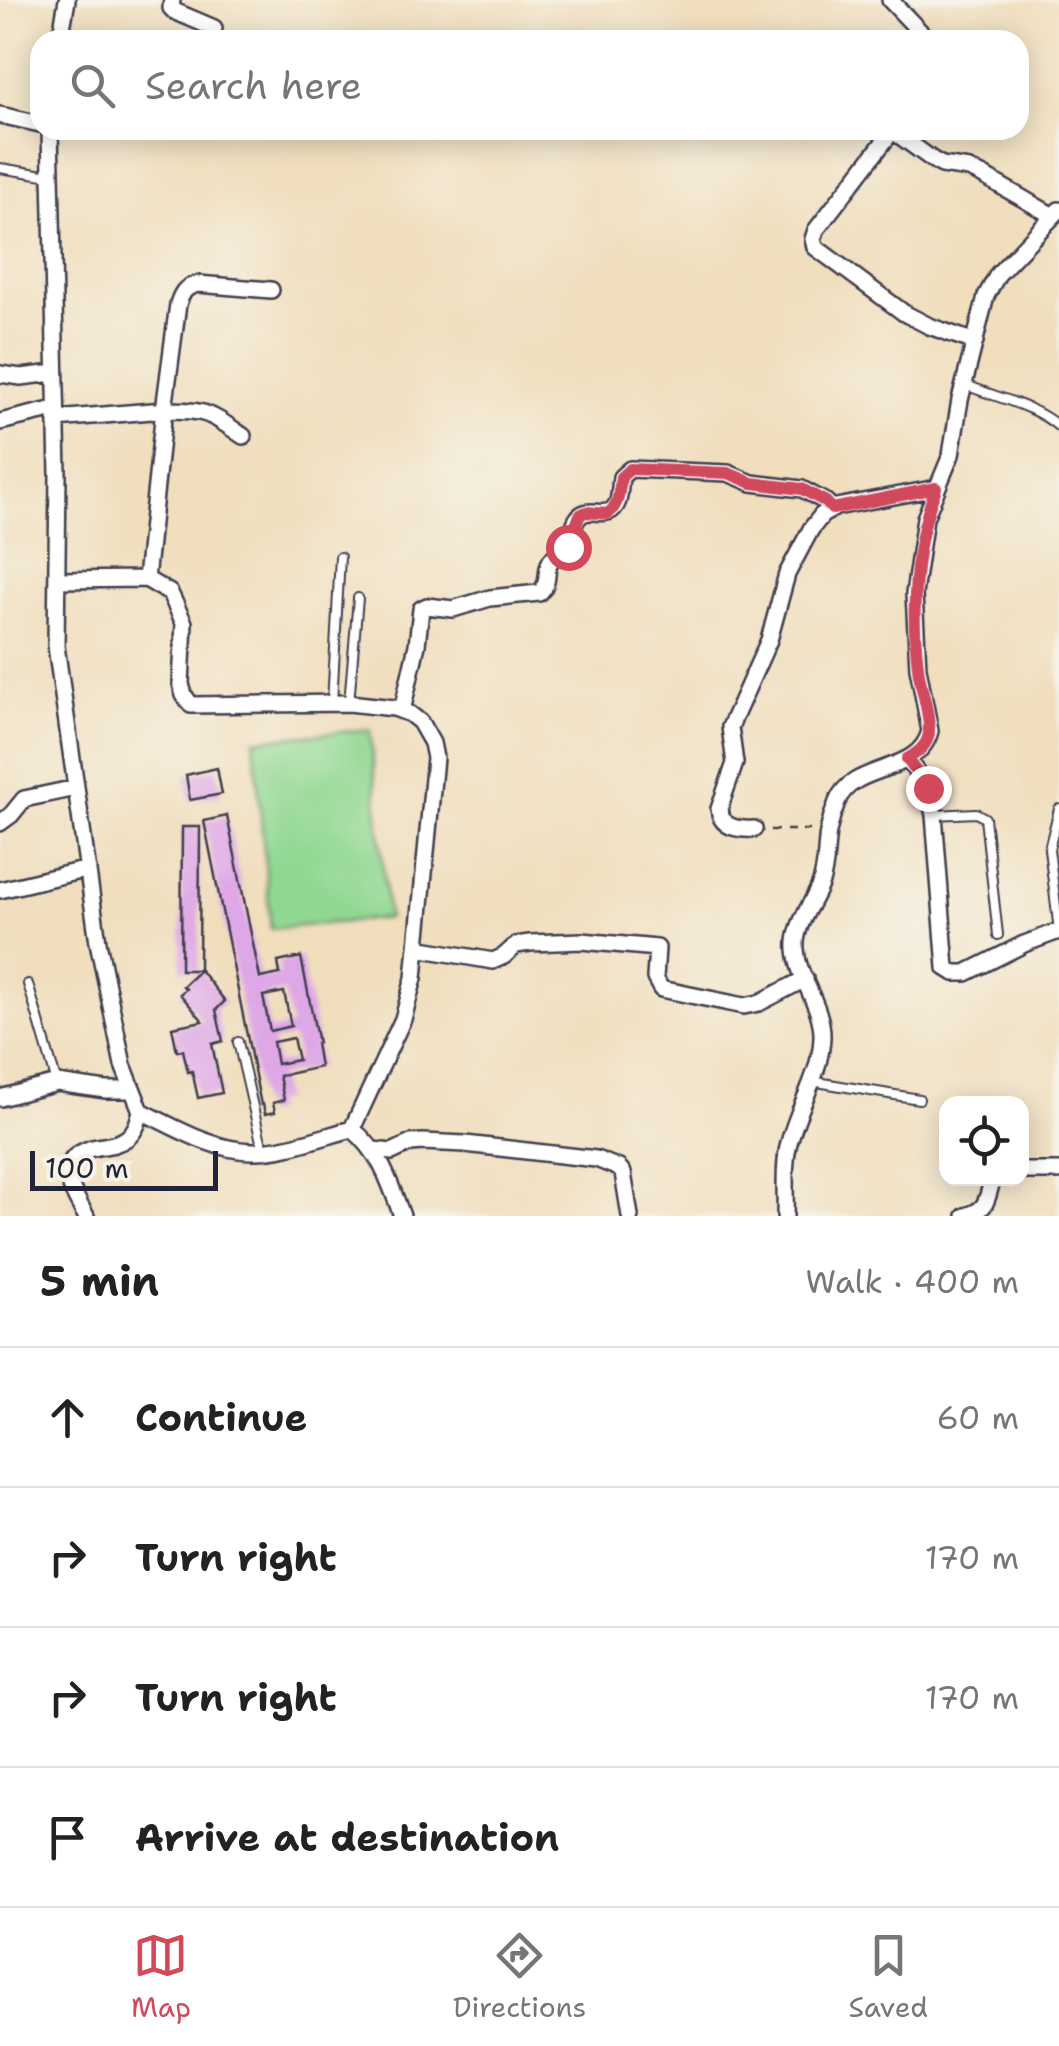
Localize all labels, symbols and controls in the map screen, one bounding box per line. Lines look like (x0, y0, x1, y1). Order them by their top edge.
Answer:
search box (30, 30, 1029, 140)
icon: search (65, 58, 120, 113)
text: Search here (145, 60, 362, 111)
route start (546, 525, 592, 571)
route end (906, 766, 952, 812)
map controls (939, 1096, 1029, 1186)
button: locate (939, 1096, 1029, 1186)
scale bar (30, 1146, 218, 1190)
text: 100 m (45, 1149, 129, 1187)
text: 5 min (40, 1253, 159, 1309)
text: Walk · 400 m (806, 1260, 1019, 1303)
icon: ahead (40, 1390, 95, 1445)
text: Continue (135, 1392, 307, 1443)
text: 60 m (937, 1396, 1019, 1439)
icon: right (40, 1530, 95, 1585)
text: Turn right (135, 1532, 337, 1583)
text: 170 m (925, 1536, 1019, 1579)
icon: right (40, 1670, 95, 1725)
text: Turn right (135, 1672, 337, 1723)
text: 170 m (925, 1676, 1019, 1719)
icon: arrive (40, 1810, 95, 1865)
text: Arrive at destination (135, 1812, 559, 1863)
tab: Map (131, 1928, 191, 2026)
tab: Directions (453, 1928, 586, 2026)
tab: Saved (848, 1928, 928, 2026)

